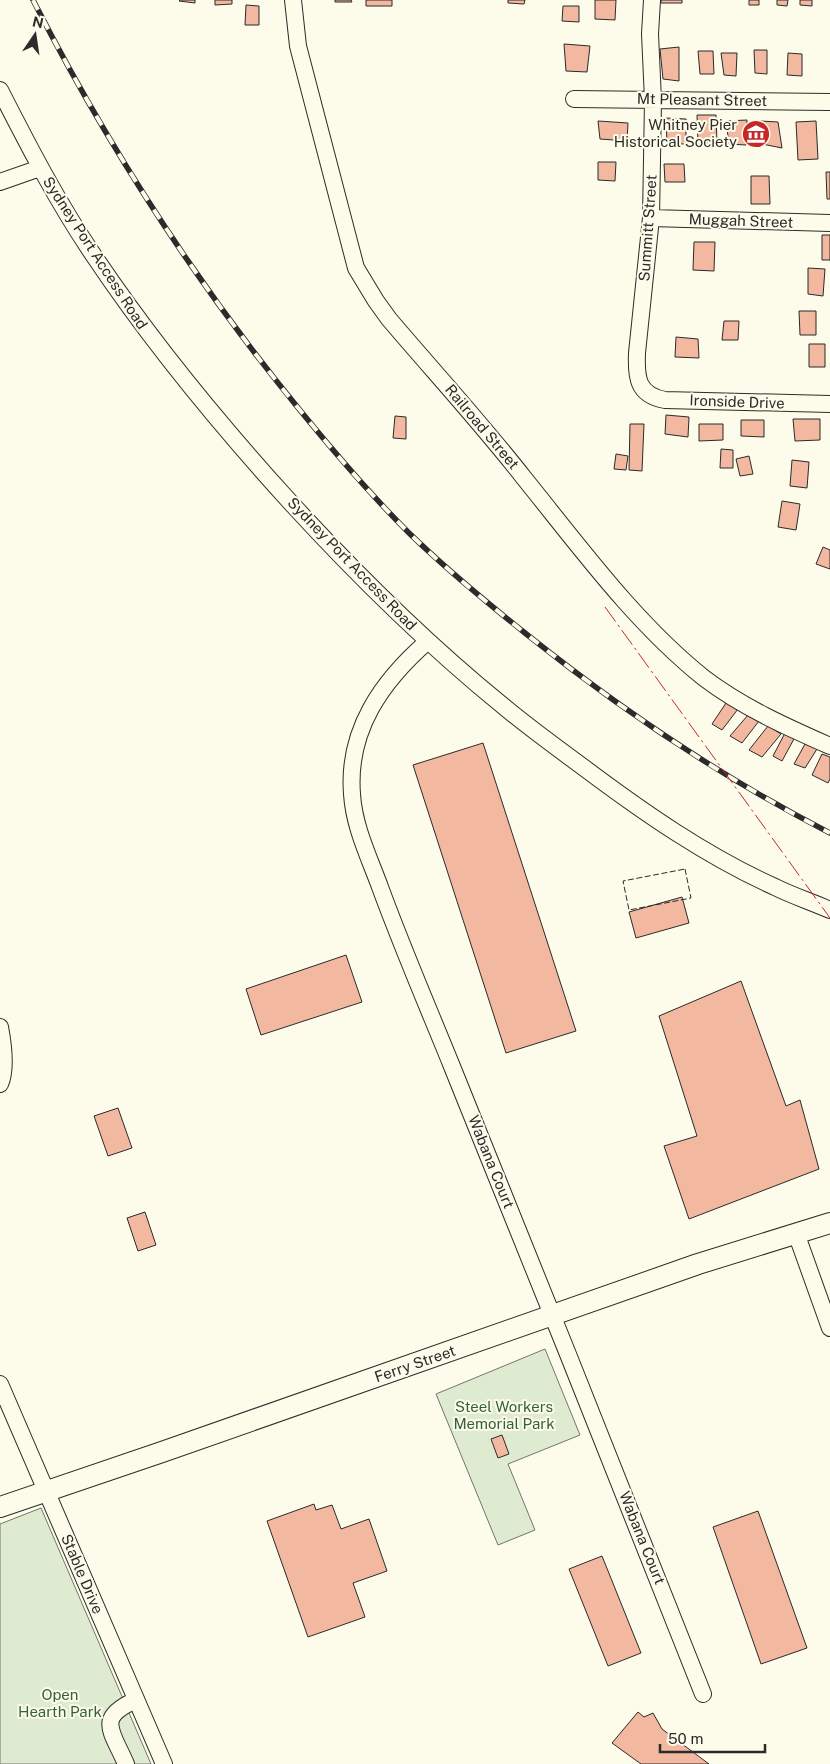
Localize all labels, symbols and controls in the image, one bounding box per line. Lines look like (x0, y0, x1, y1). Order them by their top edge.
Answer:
north arrow (10, 10, 60, 60)
text: N (31, 13, 45, 31)
street label: Mt Pleasant Street (637, 90, 768, 109)
place label: Whitney Pier Historical Society (614, 116, 737, 150)
museum icon: Whitney Pier Historical Society (741, 119, 771, 149)
street label: Sydney Port Access Road (40, 173, 151, 332)
street label: Summitt Street (635, 174, 660, 282)
street label: Muggah Street (688, 210, 794, 231)
street label: Railroad Street (442, 381, 523, 473)
street label: Ironside Drive (689, 391, 785, 412)
street label: Sydney Port Access Road (284, 494, 420, 634)
street label: Wabana Court (465, 1113, 518, 1211)
street label: Ferry Street (372, 1342, 458, 1385)
park label: Steel Workers Memorial Park (453, 1398, 555, 1432)
street label: Wabana Court (616, 1489, 669, 1587)
street label: Stable Drive (58, 1531, 107, 1616)
park label: Open Hearth Park (18, 1686, 102, 1720)
scale bar (660, 1722, 765, 1754)
text: 50 m (668, 1730, 703, 1747)

